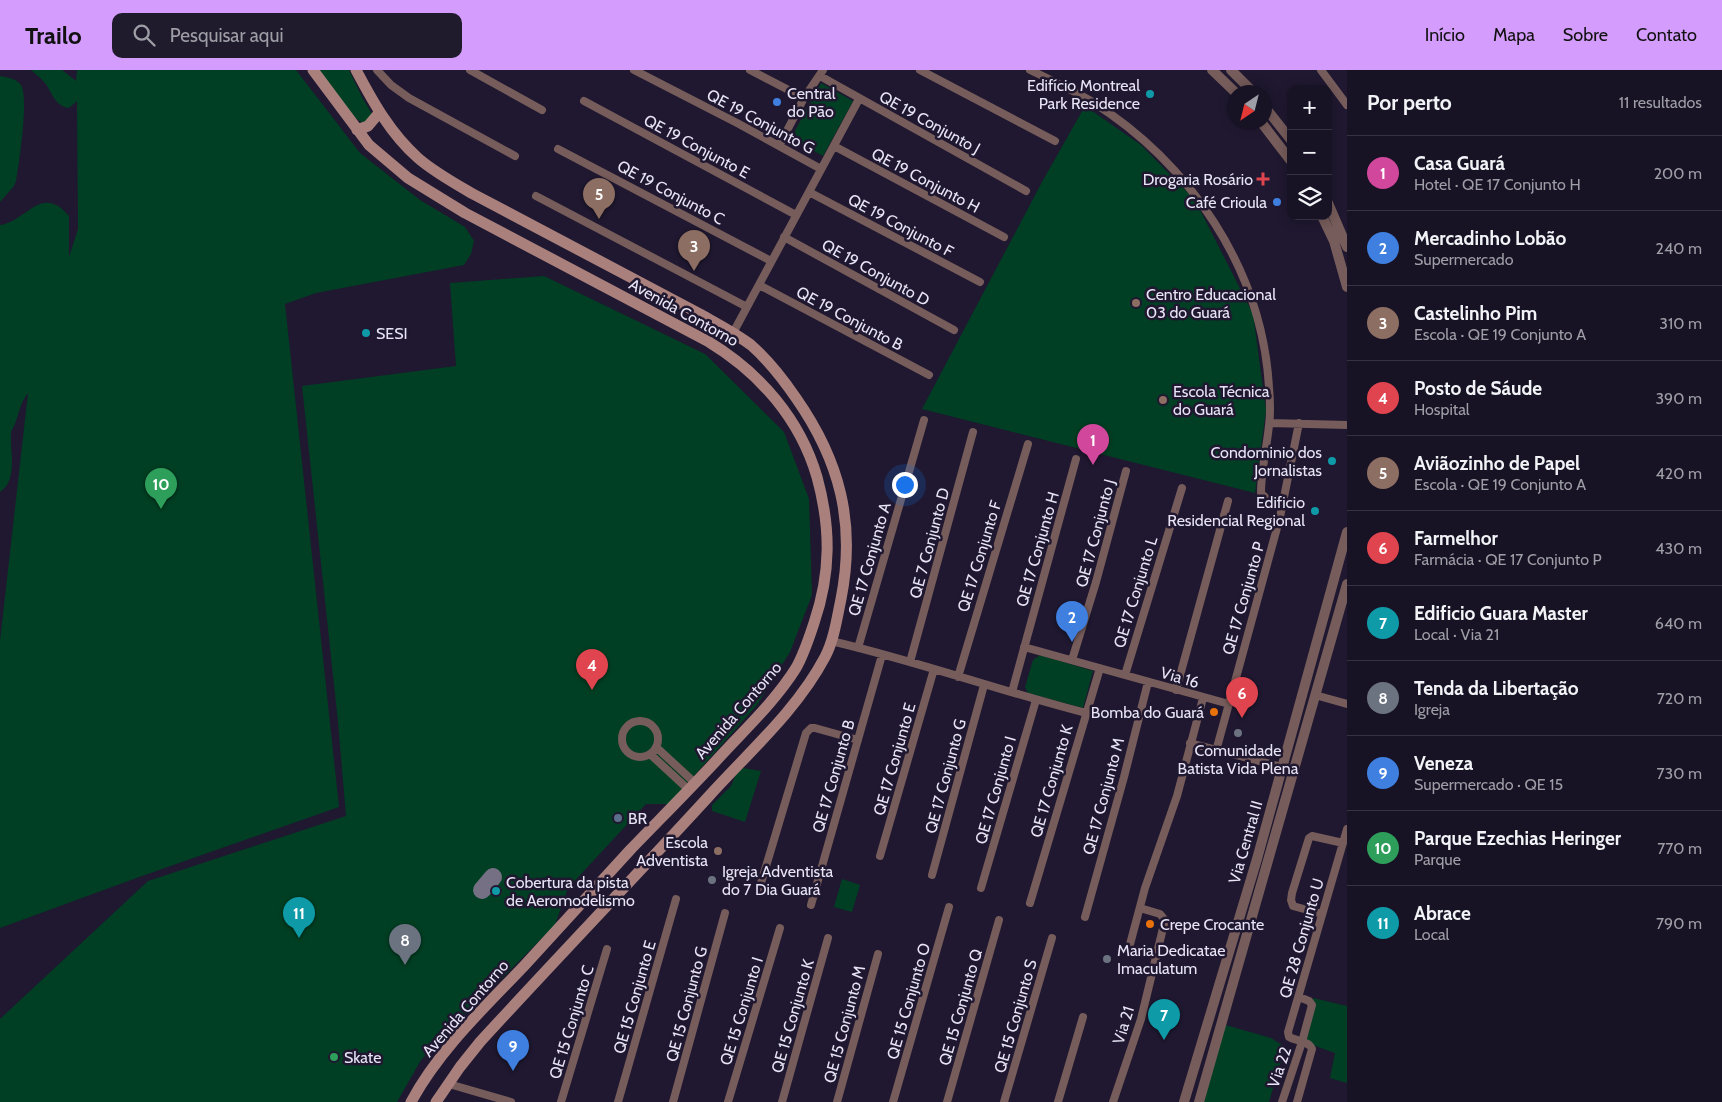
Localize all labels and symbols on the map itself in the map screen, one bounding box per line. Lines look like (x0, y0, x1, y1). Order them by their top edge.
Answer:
place label: Edifício Montreal Park Residence (1027, 76, 1140, 113)
place label: Central do Pão (787, 84, 836, 121)
street label: QE 19 Conjunto G (704, 85, 818, 158)
north arrow (1227, 85, 1272, 130)
street label: QE 19 Conjunto J (876, 87, 984, 158)
marker: Edifício Montreal Park Residence (1144, 88, 1156, 100)
marker: Central do Pão (771, 96, 783, 108)
street label: QE 19 Conjunto E (641, 111, 753, 182)
street label: QE 19 Conjunto H (868, 144, 983, 217)
street label: QE 19 Conjunto C (614, 156, 728, 229)
place label: Drogaria Rosário (1143, 170, 1253, 189)
marker: Drogaria Rosário (1257, 173, 1269, 185)
pin: 5 (583, 178, 615, 219)
street label: QE 19 Conjunto F (845, 190, 957, 262)
place label: Café Crioula (1186, 193, 1267, 212)
marker: Café Crioula (1271, 196, 1283, 208)
pin: 3 (678, 230, 710, 271)
street label: QE 19 Conjunto D (819, 235, 933, 310)
street label: Avenida Contorno (626, 275, 742, 350)
street label: QE 19 Conjunto B (793, 282, 907, 355)
place label: Centro Educacional 03 do Guará (1146, 285, 1276, 322)
marker: Centro Educacional 03 do Guará (1130, 297, 1142, 309)
place label: SESI (376, 324, 408, 343)
marker: SESI (360, 327, 372, 339)
place label: Escola Técnica do Guará (1173, 382, 1270, 419)
marker: Escola Técnica do Guará (1157, 394, 1169, 406)
pin: 1 (1077, 424, 1109, 465)
place label: Condominio dos Jornalistas (1210, 443, 1322, 480)
marker: Condominio dos Jornalistas (1326, 455, 1338, 467)
pin: 10 (145, 468, 177, 509)
your location (892, 472, 918, 498)
street label: QE 17 Conjunto J (1072, 477, 1119, 589)
street label: QE 7 Conjunto D (906, 486, 953, 601)
street label: QE 17 Conjunto H (1012, 489, 1063, 609)
place label: Edificio Residencial Regional (1167, 493, 1305, 530)
street label: QE 17 Conjunto F (953, 497, 1006, 614)
street label: QE 17 Conjunto A (844, 500, 895, 618)
marker: Edificio Residencial Regional (1309, 505, 1321, 517)
street label: QE 17 Conjunto L (1110, 534, 1161, 650)
street label: QE 17 Conjunto P (1218, 540, 1269, 657)
pin: 2 (1056, 601, 1088, 642)
pin: 4 (576, 649, 608, 690)
street label: Avenida Contorno (691, 658, 786, 763)
street label: Via 16 (1158, 663, 1201, 692)
pin: 6 (1226, 677, 1258, 718)
street label: QE 17 Conjunto E (869, 701, 920, 818)
place label: Bomba do Guará (1091, 703, 1204, 722)
marker: Bomba do Guará (1208, 706, 1220, 718)
street label: QE 17 Conjunto B (808, 717, 859, 835)
street label: QE 17 Conjunto G (921, 717, 970, 836)
street label: QE 17 Conjunto K (1026, 723, 1077, 840)
marker: Comunidade Batista Vida Plena (1232, 727, 1244, 739)
street label: QE 17 Conjunto I (971, 734, 1020, 846)
street label: QE 17 Conjunto M (1079, 736, 1128, 857)
place label: Comunidade Batista Vida Plena (1178, 741, 1299, 778)
street label: Via Central II (1225, 799, 1266, 886)
place label: BR (628, 809, 648, 828)
marker: BR (612, 812, 624, 824)
place label: Escola Adventista (636, 833, 708, 870)
marker: Escola Adventista (712, 845, 724, 857)
place label: Igreja Adventista do 7 Dia Guará (722, 862, 834, 899)
place label: Cobertura da pista de Aeromodelismo (506, 873, 635, 910)
marker: Igreja Adventista do 7 Dia Guará (706, 874, 718, 886)
street label: QE 28 Conjunto U (1275, 876, 1328, 1000)
marker: Cobertura da pista de Aeromodelismo (490, 885, 502, 897)
pin: 11 (283, 897, 315, 938)
place label: Crepe Crocante (1160, 915, 1264, 934)
marker: Crepe Crocante (1144, 918, 1156, 930)
pin: 8 (389, 924, 421, 965)
street label: QE 15 Conjunto E (609, 938, 660, 1056)
street label: QE 15 Conjunto O (883, 941, 934, 1062)
place label: Maria Dedicatae Imaculatum (1117, 941, 1225, 978)
street label: QE 15 Conjunto G (662, 944, 711, 1064)
street label: QE 15 Conjunto Q (935, 947, 986, 1068)
marker: Maria Dedicatae Imaculatum (1101, 953, 1113, 965)
street label: QE 15 Conjunto I (716, 955, 767, 1067)
street label: Avenida Contorno (418, 956, 513, 1061)
street label: QE 15 Conjunto K (767, 957, 818, 1075)
street label: QE 15 Conjunto S (990, 957, 1041, 1075)
street label: QE 15 Conjunto C (545, 963, 598, 1081)
street label: QE 15 Conjunto M (820, 963, 869, 1085)
pin: 7 (1148, 999, 1180, 1040)
street label: Via 21 (1109, 1004, 1138, 1046)
pin: 9 (497, 1030, 529, 1071)
street label: Via 22 (1264, 1044, 1295, 1090)
place label: Skate (344, 1048, 381, 1067)
marker: Skate (328, 1051, 340, 1063)

